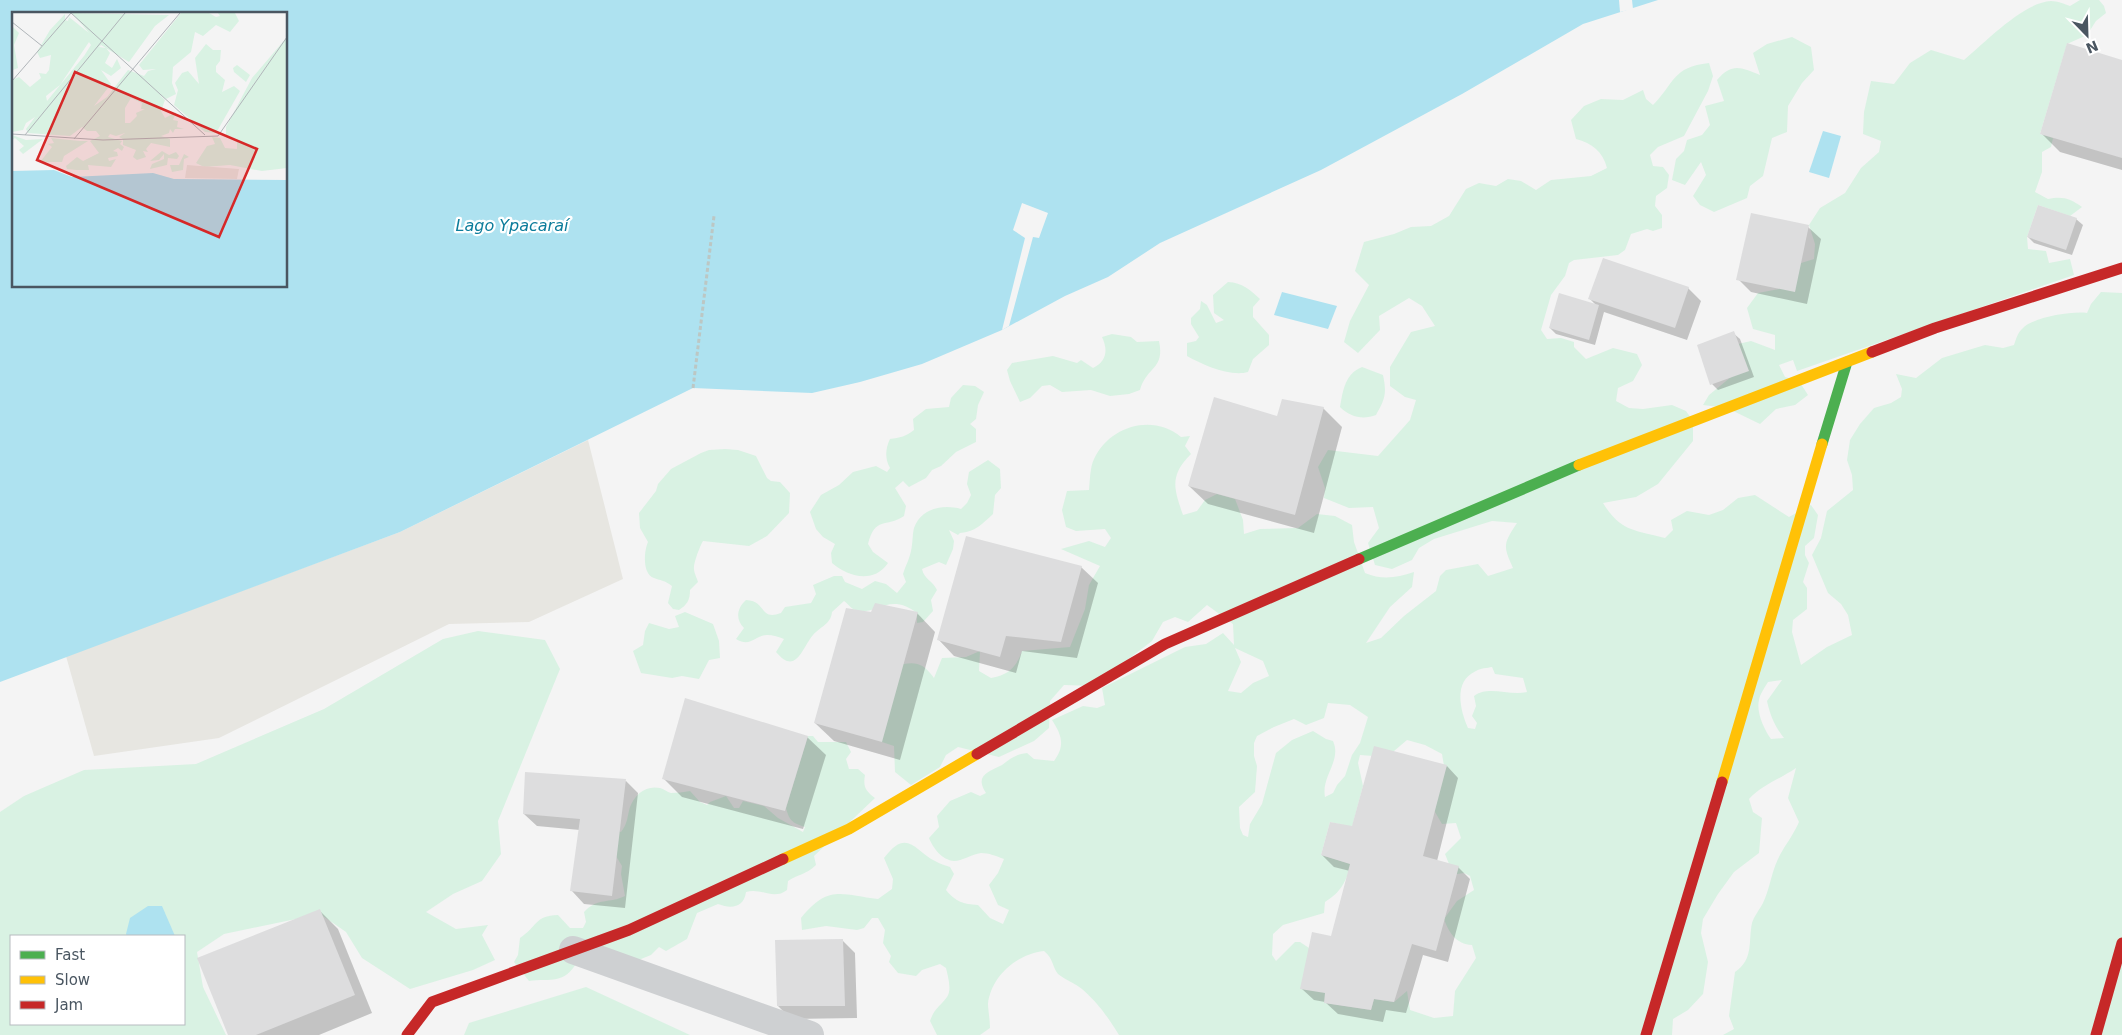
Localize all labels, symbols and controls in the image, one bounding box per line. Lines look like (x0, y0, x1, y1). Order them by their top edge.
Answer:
north arrow (2062, 10, 2112, 60)
inset map (12, 12, 288, 288)
text: N (2084, 37, 2101, 57)
water label: Lago Ypacaraí (456, 216, 571, 235)
legend (10, 935, 185, 1025)
text: Fast (55, 946, 85, 964)
text: Slow (55, 971, 90, 989)
text: Jam (54, 996, 83, 1014)

